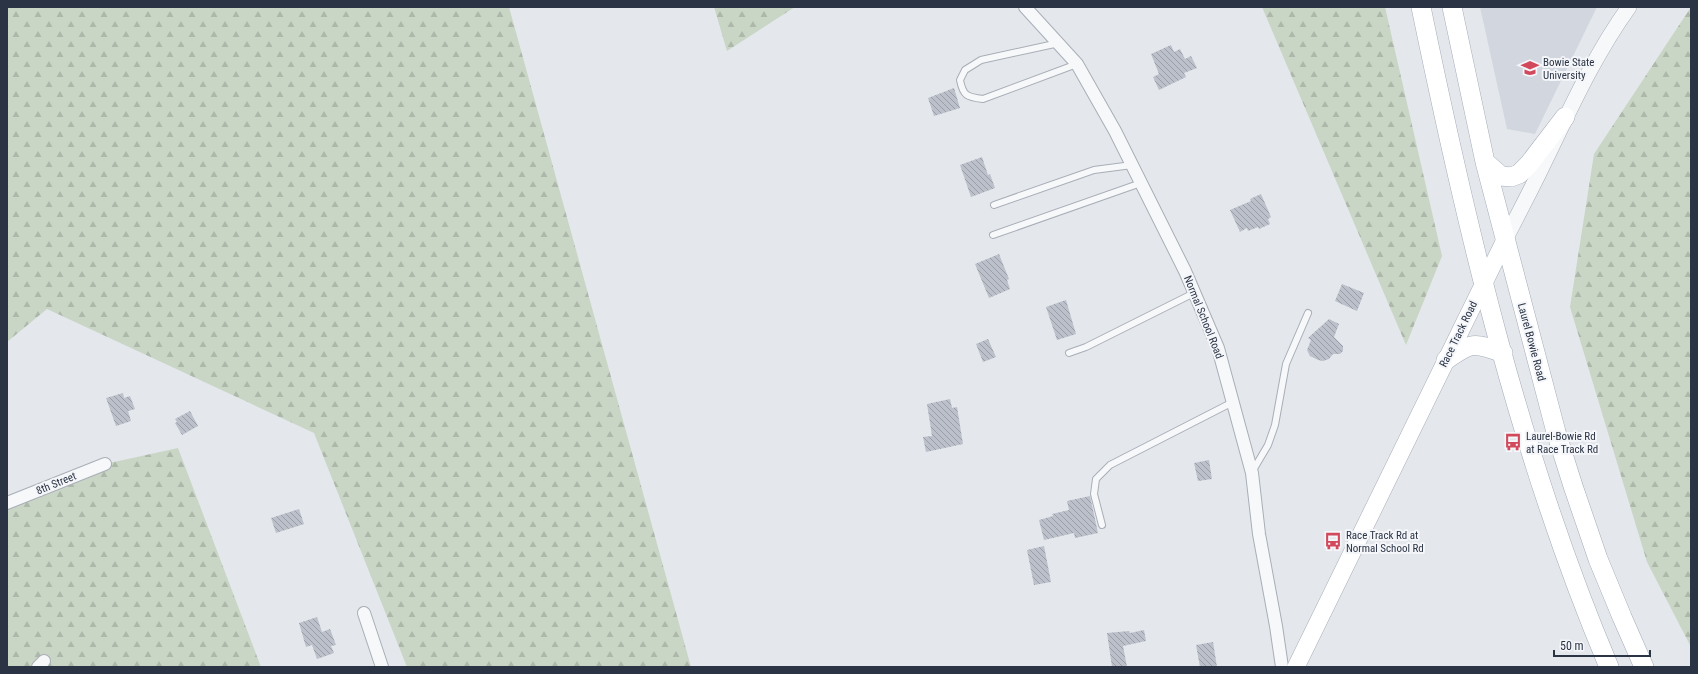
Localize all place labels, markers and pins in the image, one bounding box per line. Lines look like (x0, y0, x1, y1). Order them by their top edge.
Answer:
place label: Bowie State University (1543, 56, 1595, 82)
school or university icon: Bowie State University (1520, 58, 1540, 78)
place label: Laurel-Bowie Rd at Race Track Rd (1526, 430, 1598, 456)
bus stop icon: Laurel-Bowie Rd at Race Track Rd (1503, 432, 1523, 452)
place label: Race Track Rd at Normal School Rd (1346, 529, 1424, 555)
bus stop icon: Race Track Rd at Normal School Rd (1323, 531, 1343, 551)

